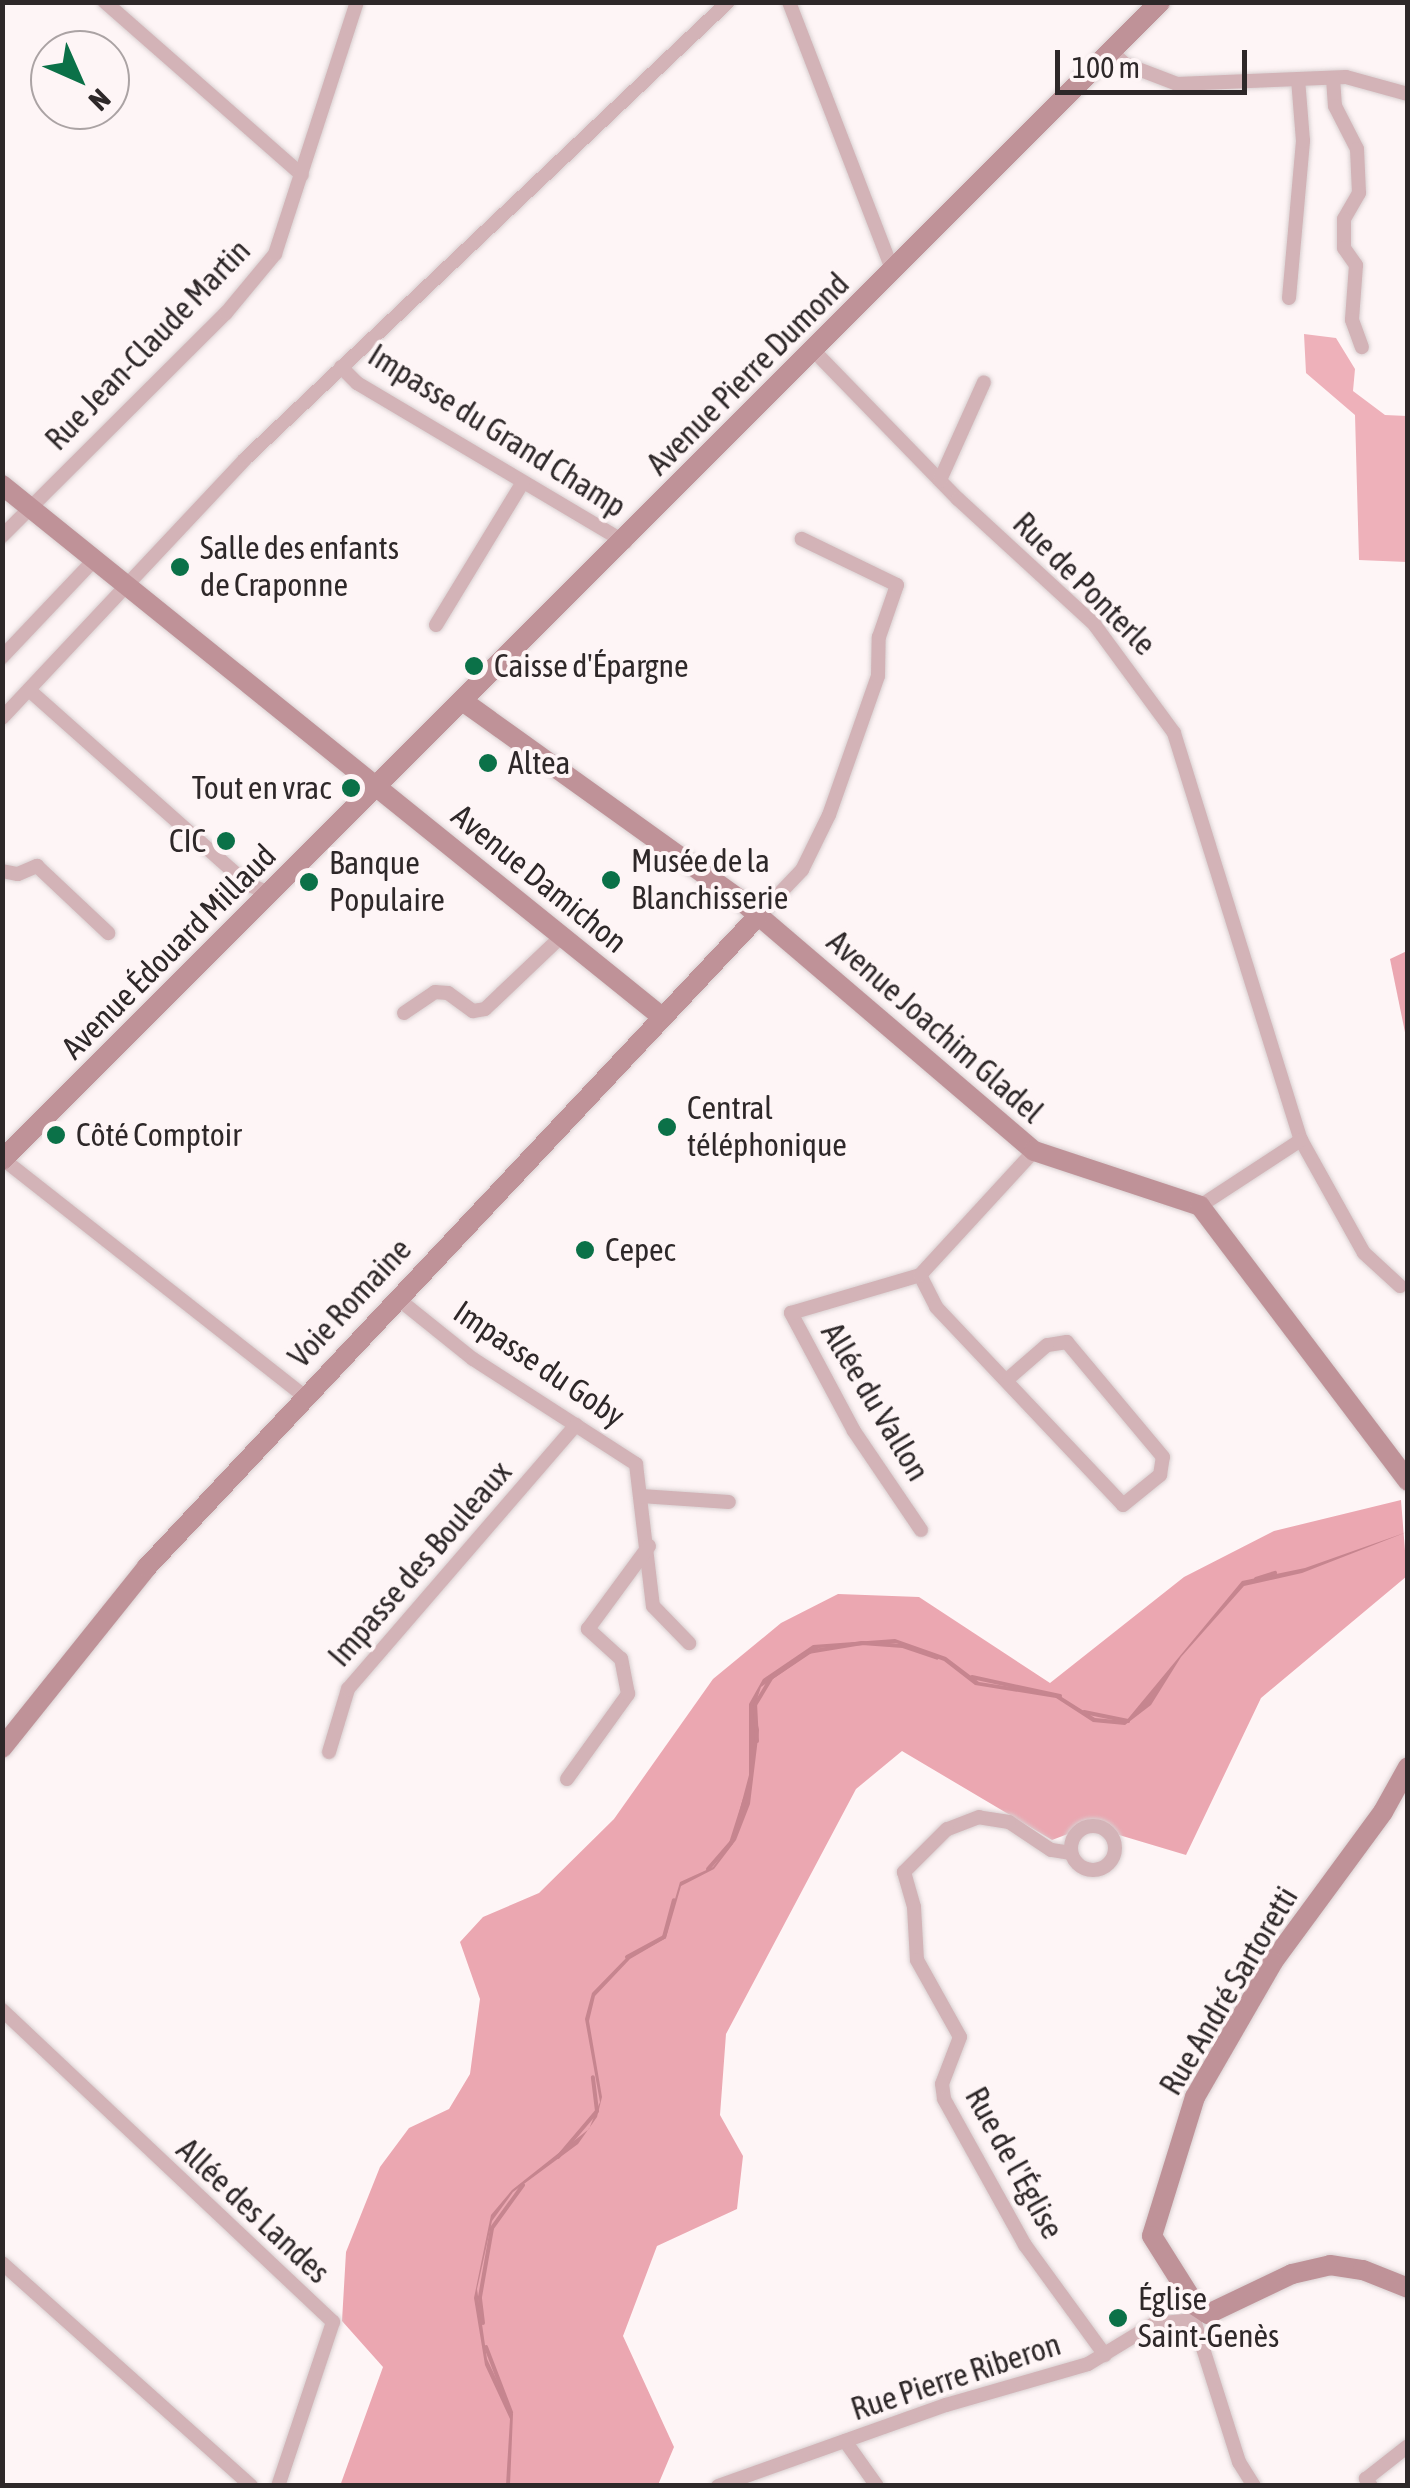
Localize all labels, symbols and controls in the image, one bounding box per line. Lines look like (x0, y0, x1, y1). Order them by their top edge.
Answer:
north arrow (30, 30, 130, 130)
scale bar (1060, 30, 1252, 92)
text: 100 m (1072, 50, 1140, 84)
text: N (83, 83, 117, 117)
street label: Rue Jean-Claude Martin (38, 232, 258, 458)
street label: Avenue Pierre Dumond (639, 265, 857, 483)
street label: Impasse du Grand Champ (361, 336, 633, 526)
street label: Rue de Ponterle (1005, 505, 1163, 663)
place label: Salle des enfants de Craponne (200, 530, 399, 605)
marker: Salle des enfants de Craponne (169, 556, 191, 578)
place label: Caisse d'Épargne (494, 647, 689, 685)
marker: Caisse d'Épargne (463, 655, 485, 677)
place label: Altea (508, 744, 570, 782)
marker: Altea (477, 752, 499, 774)
place label: Tout en vrac (192, 769, 331, 807)
marker: Tout en vrac (340, 777, 362, 799)
street label: Avenue Damichon (444, 797, 634, 961)
place label: CIC (169, 822, 206, 860)
marker: CIC (215, 830, 237, 852)
street label: Avenue Édouard Millaud (54, 837, 284, 1067)
place label: Musée de la Blanchisserie (631, 843, 788, 918)
place label: Banque Populaire (329, 845, 445, 920)
marker: Musée de la Blanchisserie (600, 869, 622, 891)
marker: Banque Populaire (298, 871, 320, 893)
street label: Avenue Joachim Gladel (819, 923, 1051, 1131)
place label: Central téléphonique (687, 1090, 847, 1165)
place label: Côté Comptoir (76, 1116, 242, 1154)
marker: Central téléphonique (656, 1116, 678, 1138)
marker: Côté Comptoir (45, 1124, 67, 1146)
street label: Voie Romaine (281, 1231, 419, 1375)
place label: Cepec (605, 1231, 675, 1269)
marker: Cepec (574, 1239, 596, 1261)
street label: Impasse du Goby (446, 1293, 632, 1435)
street label: Allée du Vallon (813, 1316, 937, 1488)
street label: Impasse des Bouleaux (320, 1453, 520, 1675)
street label: Rue André Sartoretti (1152, 1880, 1306, 2102)
street label: Rue de l'Église (957, 2081, 1071, 2245)
street label: Allée des Landes (169, 2131, 337, 2291)
place label: Église Saint-Genès (1138, 2281, 1279, 2356)
marker: Église Saint-Genès (1107, 2307, 1129, 2329)
street label: Rue Pierre Riberon (846, 2325, 1066, 2429)

